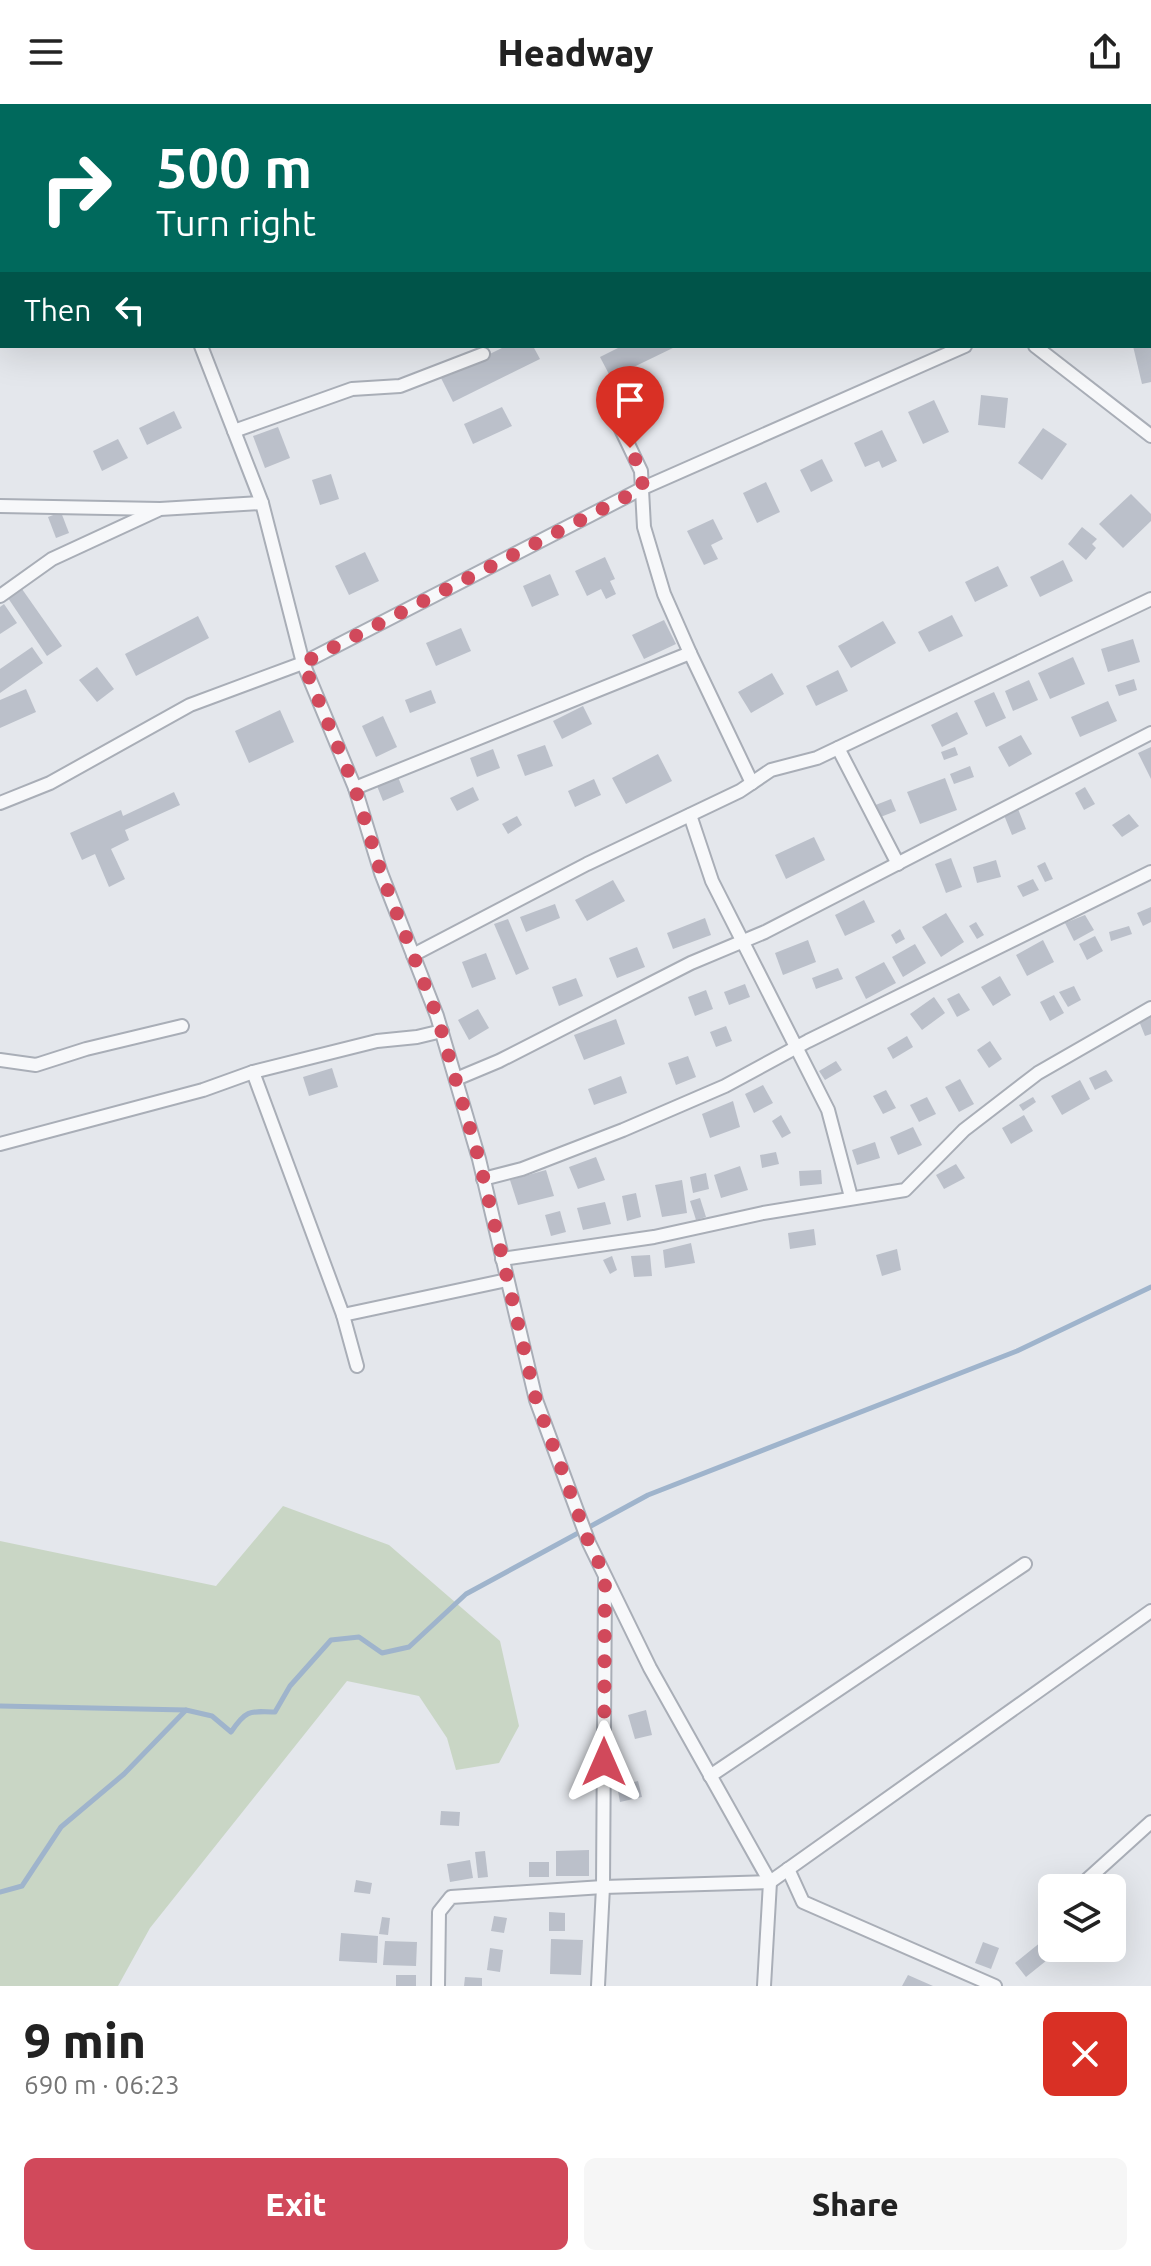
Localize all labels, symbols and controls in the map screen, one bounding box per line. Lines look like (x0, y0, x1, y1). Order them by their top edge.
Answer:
icon: menu (24, 30, 68, 74)
icon: share (1083, 30, 1127, 74)
text: Headway (497, 32, 654, 73)
icon: right (24, 136, 128, 240)
text: 500 m (156, 136, 312, 199)
text: Turn right (156, 202, 316, 243)
icon: left (108, 288, 152, 332)
text: Then (24, 293, 92, 327)
pin (596, 366, 664, 448)
icon: arrive (608, 378, 652, 422)
position arrow (562, 1720, 646, 1804)
map controls (1038, 1874, 1126, 1962)
button: layers (1038, 1874, 1126, 1962)
button: close (1043, 2012, 1127, 2096)
text: 9 min (24, 2013, 146, 2067)
text: 690 m · 06:23 (24, 2070, 180, 2099)
button: Exit (24, 2158, 568, 2250)
button: Share (584, 2158, 1127, 2250)

